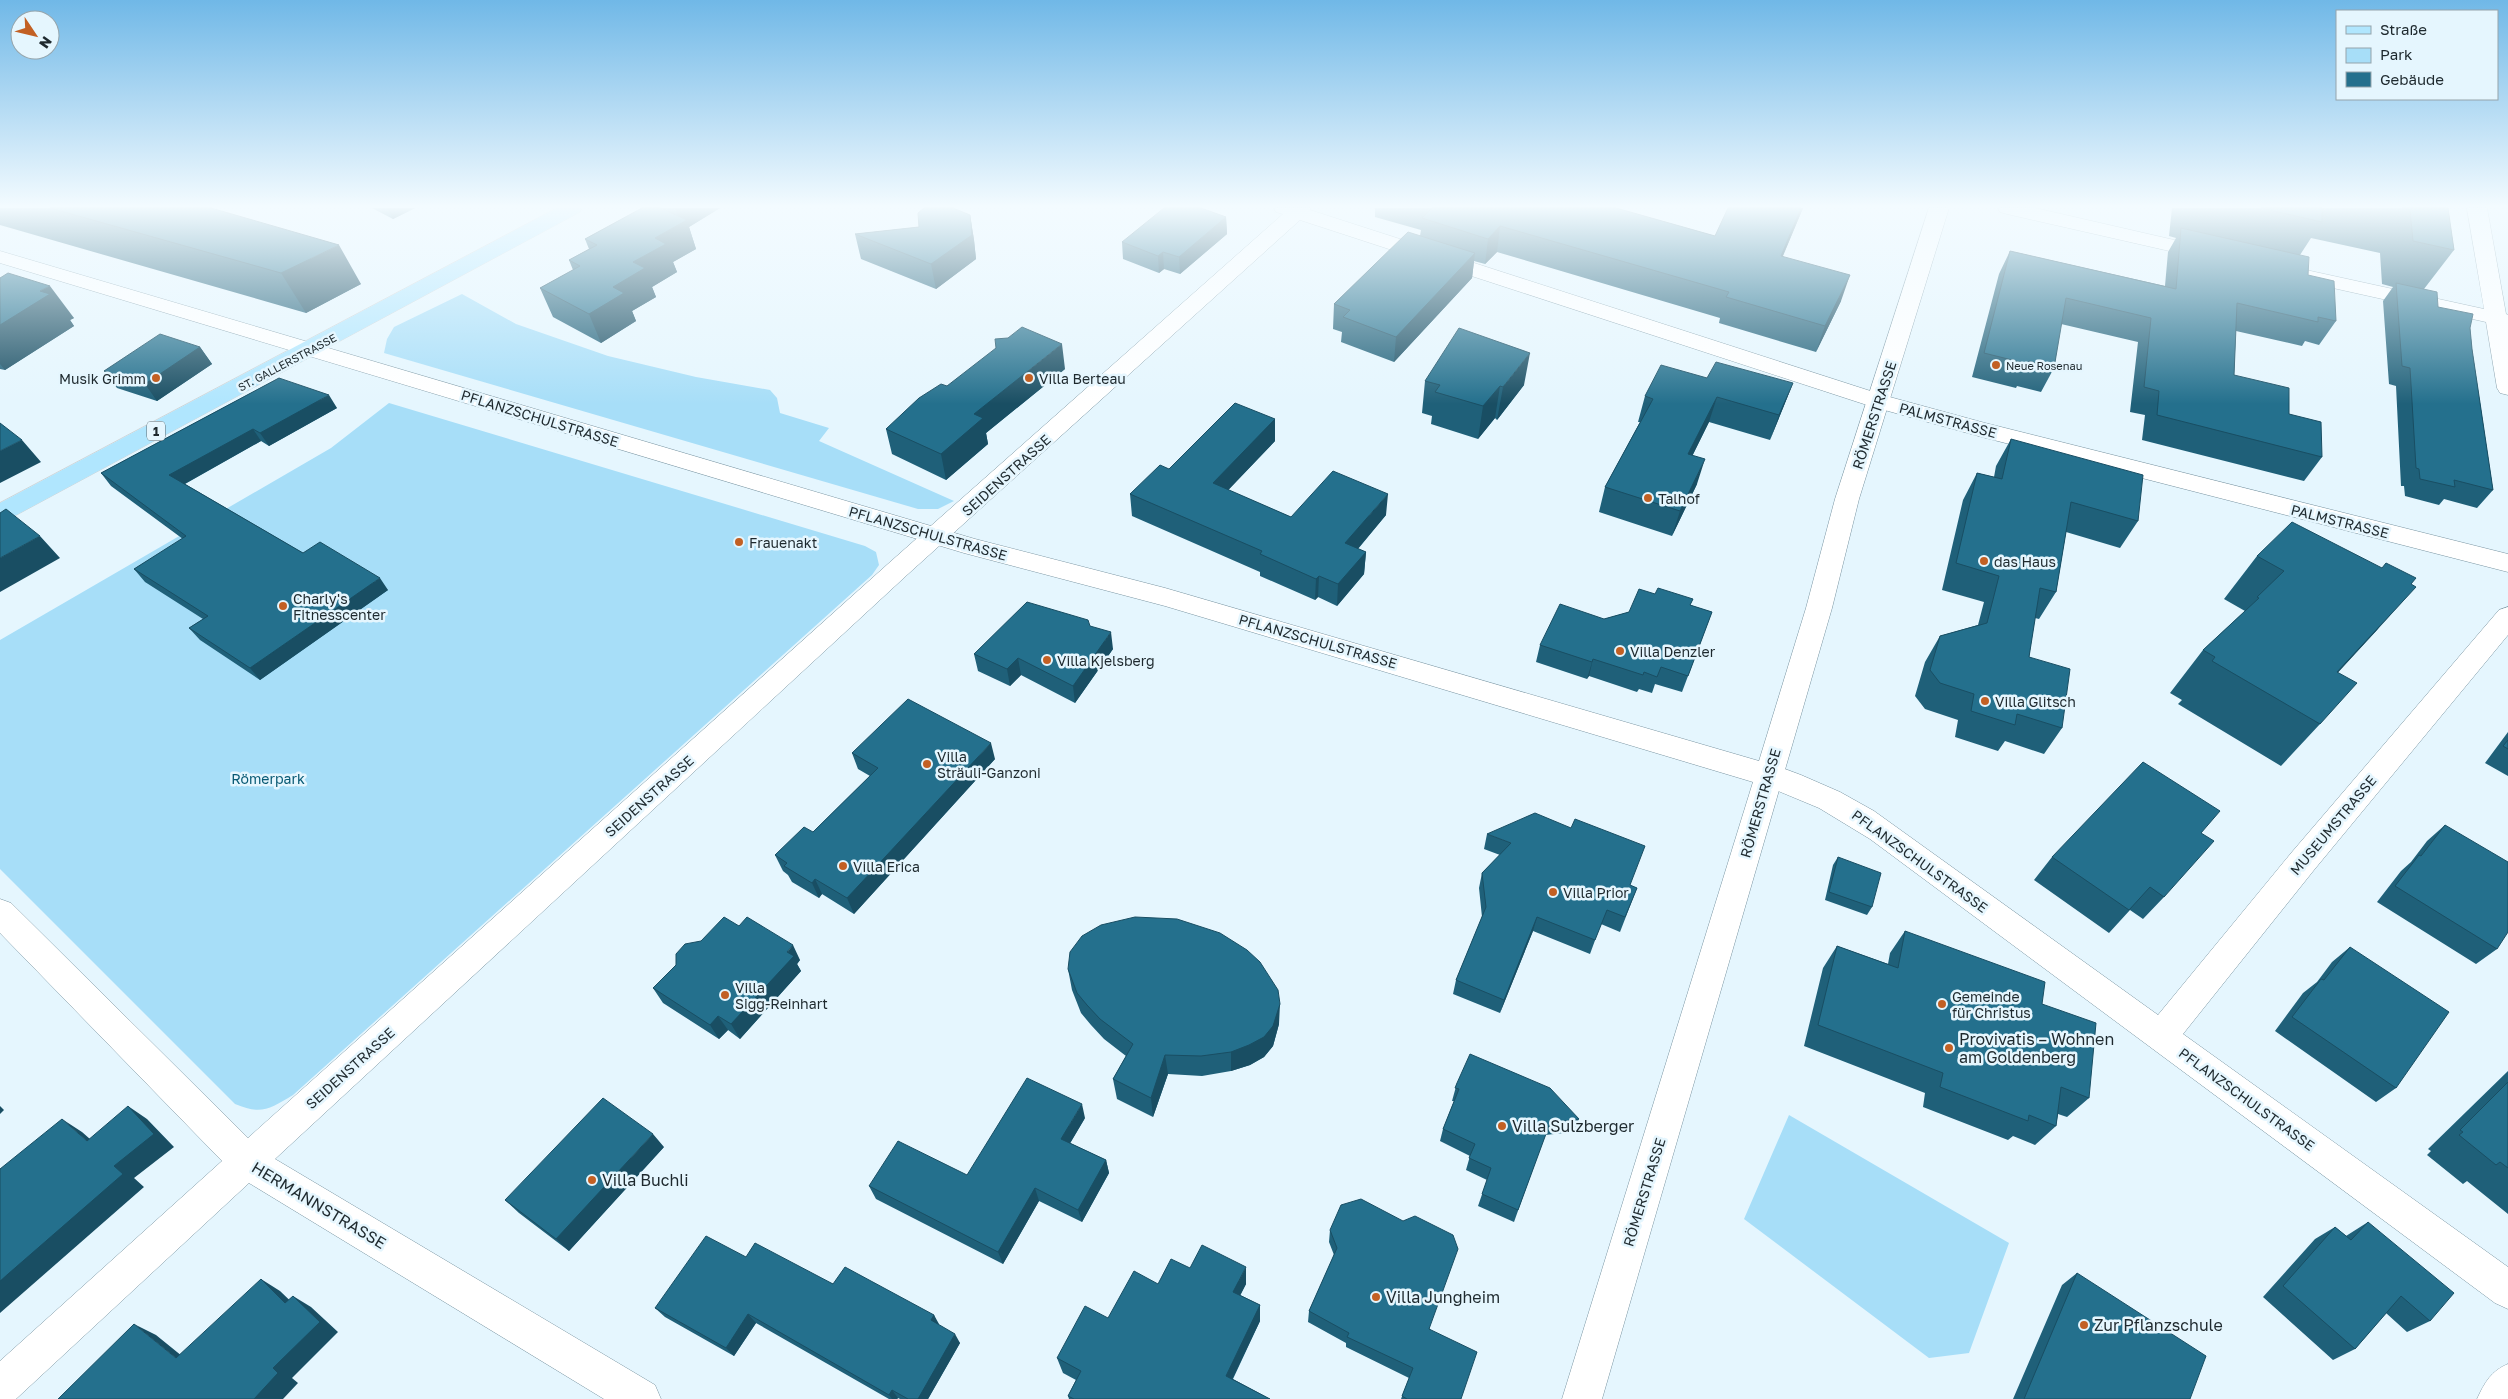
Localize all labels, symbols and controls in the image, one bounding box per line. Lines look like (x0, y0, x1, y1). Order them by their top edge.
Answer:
north arrow (10, 10, 60, 60)
legend (2336, 10, 2498, 100)
text: Straße (2380, 20, 2427, 38)
text: N (36, 34, 56, 52)
text: Park (2380, 45, 2413, 63)
text: Gebäude (2380, 70, 2444, 88)
street label: ST. GALLERSTRASSE (236, 330, 339, 393)
street label: RÖMERSTRASSE (1849, 359, 1899, 471)
marker: Neue Rosenau (1990, 359, 2002, 371)
place label: Neue Rosenau (2006, 359, 2082, 372)
place label: Musik Grimm (59, 370, 146, 387)
place label: Villa Berteau (1039, 370, 1126, 387)
marker: Musik Grimm (150, 372, 162, 384)
marker: Villa Berteau (1023, 372, 1035, 384)
street label: PFLANZSCHULSTRASSE (459, 386, 621, 450)
street label: PALMSTRASSE (1897, 399, 1999, 441)
road number: 1 (147, 422, 165, 441)
street label: SEIDENSTRASSE (958, 431, 1054, 519)
place label: Talhof (1658, 490, 1700, 507)
marker: Talhof (1642, 492, 1654, 504)
street label: PALMSTRASSE (2289, 501, 2391, 541)
street label: PFLANZSCHULSTRASSE (847, 502, 1009, 564)
place label: Frauenakt (749, 534, 817, 551)
marker: Frauenakt (733, 536, 745, 548)
place label: das Haus (1994, 553, 2056, 570)
marker: das Haus (1978, 555, 1990, 567)
place label: Charly's Fitnesscenter (293, 590, 386, 623)
marker: Charly's Fitnesscenter (277, 600, 289, 612)
street label: PFLANZSCHULSTRASSE (1237, 610, 1399, 672)
place label: Villa Denzler (1630, 643, 1716, 660)
marker: Villa Denzler (1614, 645, 1626, 657)
place label: Villa Kjelsberg (1057, 652, 1155, 669)
marker: Villa Kjelsberg (1041, 654, 1053, 666)
place label: Villa Glitsch (1995, 693, 2076, 710)
marker: Villa Glitsch (1979, 695, 1991, 707)
street label: RÖMERSTRASSE (1736, 746, 1784, 860)
place label: Villa Sträuli-Ganzoni (937, 748, 1041, 781)
street label: SEIDENSTRASSE (601, 752, 697, 840)
marker: Villa Sträuli-Ganzoni (921, 758, 933, 770)
park label: Römerpark (231, 770, 305, 787)
street label: MUSEUMSTRASSE (2286, 772, 2380, 878)
street label: PFLANZSCHULSTRASSE (1849, 806, 1991, 916)
place label: Villa Erica (853, 858, 920, 875)
marker: Villa Erica (837, 860, 849, 872)
place label: Villa Prior (1563, 884, 1629, 901)
marker: Villa Prior (1547, 886, 1559, 898)
place label: Villa Sigg-Reinhart (735, 979, 828, 1012)
place label: Gemeinde für Christus (1952, 988, 2031, 1021)
marker: Villa Sigg-Reinhart (719, 989, 731, 1001)
marker: Gemeinde für Christus (1936, 998, 1948, 1010)
street label: SEIDENSTRASSE (302, 1024, 398, 1112)
place label: Provivatis – Wohnen am Goldenberg (1959, 1029, 2114, 1067)
marker: Provivatis – Wohnen am Goldenberg (1943, 1042, 1955, 1054)
street label: PFLANZSCHULSTRASSE (2176, 1044, 2318, 1154)
place label: Villa Sulzberger (1512, 1116, 1634, 1136)
marker: Villa Sulzberger (1496, 1120, 1508, 1132)
street label: RÖMERSTRASSE (1619, 1136, 1669, 1248)
street label: HERMANNSTRASSE (248, 1157, 390, 1253)
place label: Villa Buchli (602, 1170, 689, 1190)
marker: Villa Buchli (586, 1174, 598, 1186)
place label: Villa Jungheim (1386, 1287, 1500, 1307)
marker: Villa Jungheim (1370, 1291, 1382, 1303)
place label: Zur Pflanzschule (2094, 1315, 2223, 1335)
marker: Zur Pflanzschule (2078, 1319, 2090, 1331)

